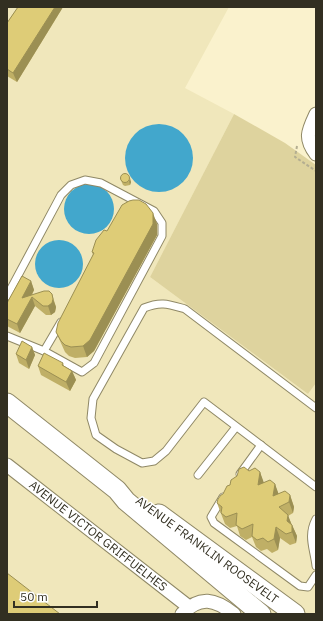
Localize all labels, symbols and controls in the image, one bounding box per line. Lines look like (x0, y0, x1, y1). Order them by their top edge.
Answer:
street label: AVENUE VICTOR GRIFFUELHES (26, 477, 170, 594)
street label: AVENUE FRANKLIN ROOSEVELT (133, 493, 282, 607)
scale bar (14, 583, 97, 609)
text: 50 m (20, 589, 48, 604)

